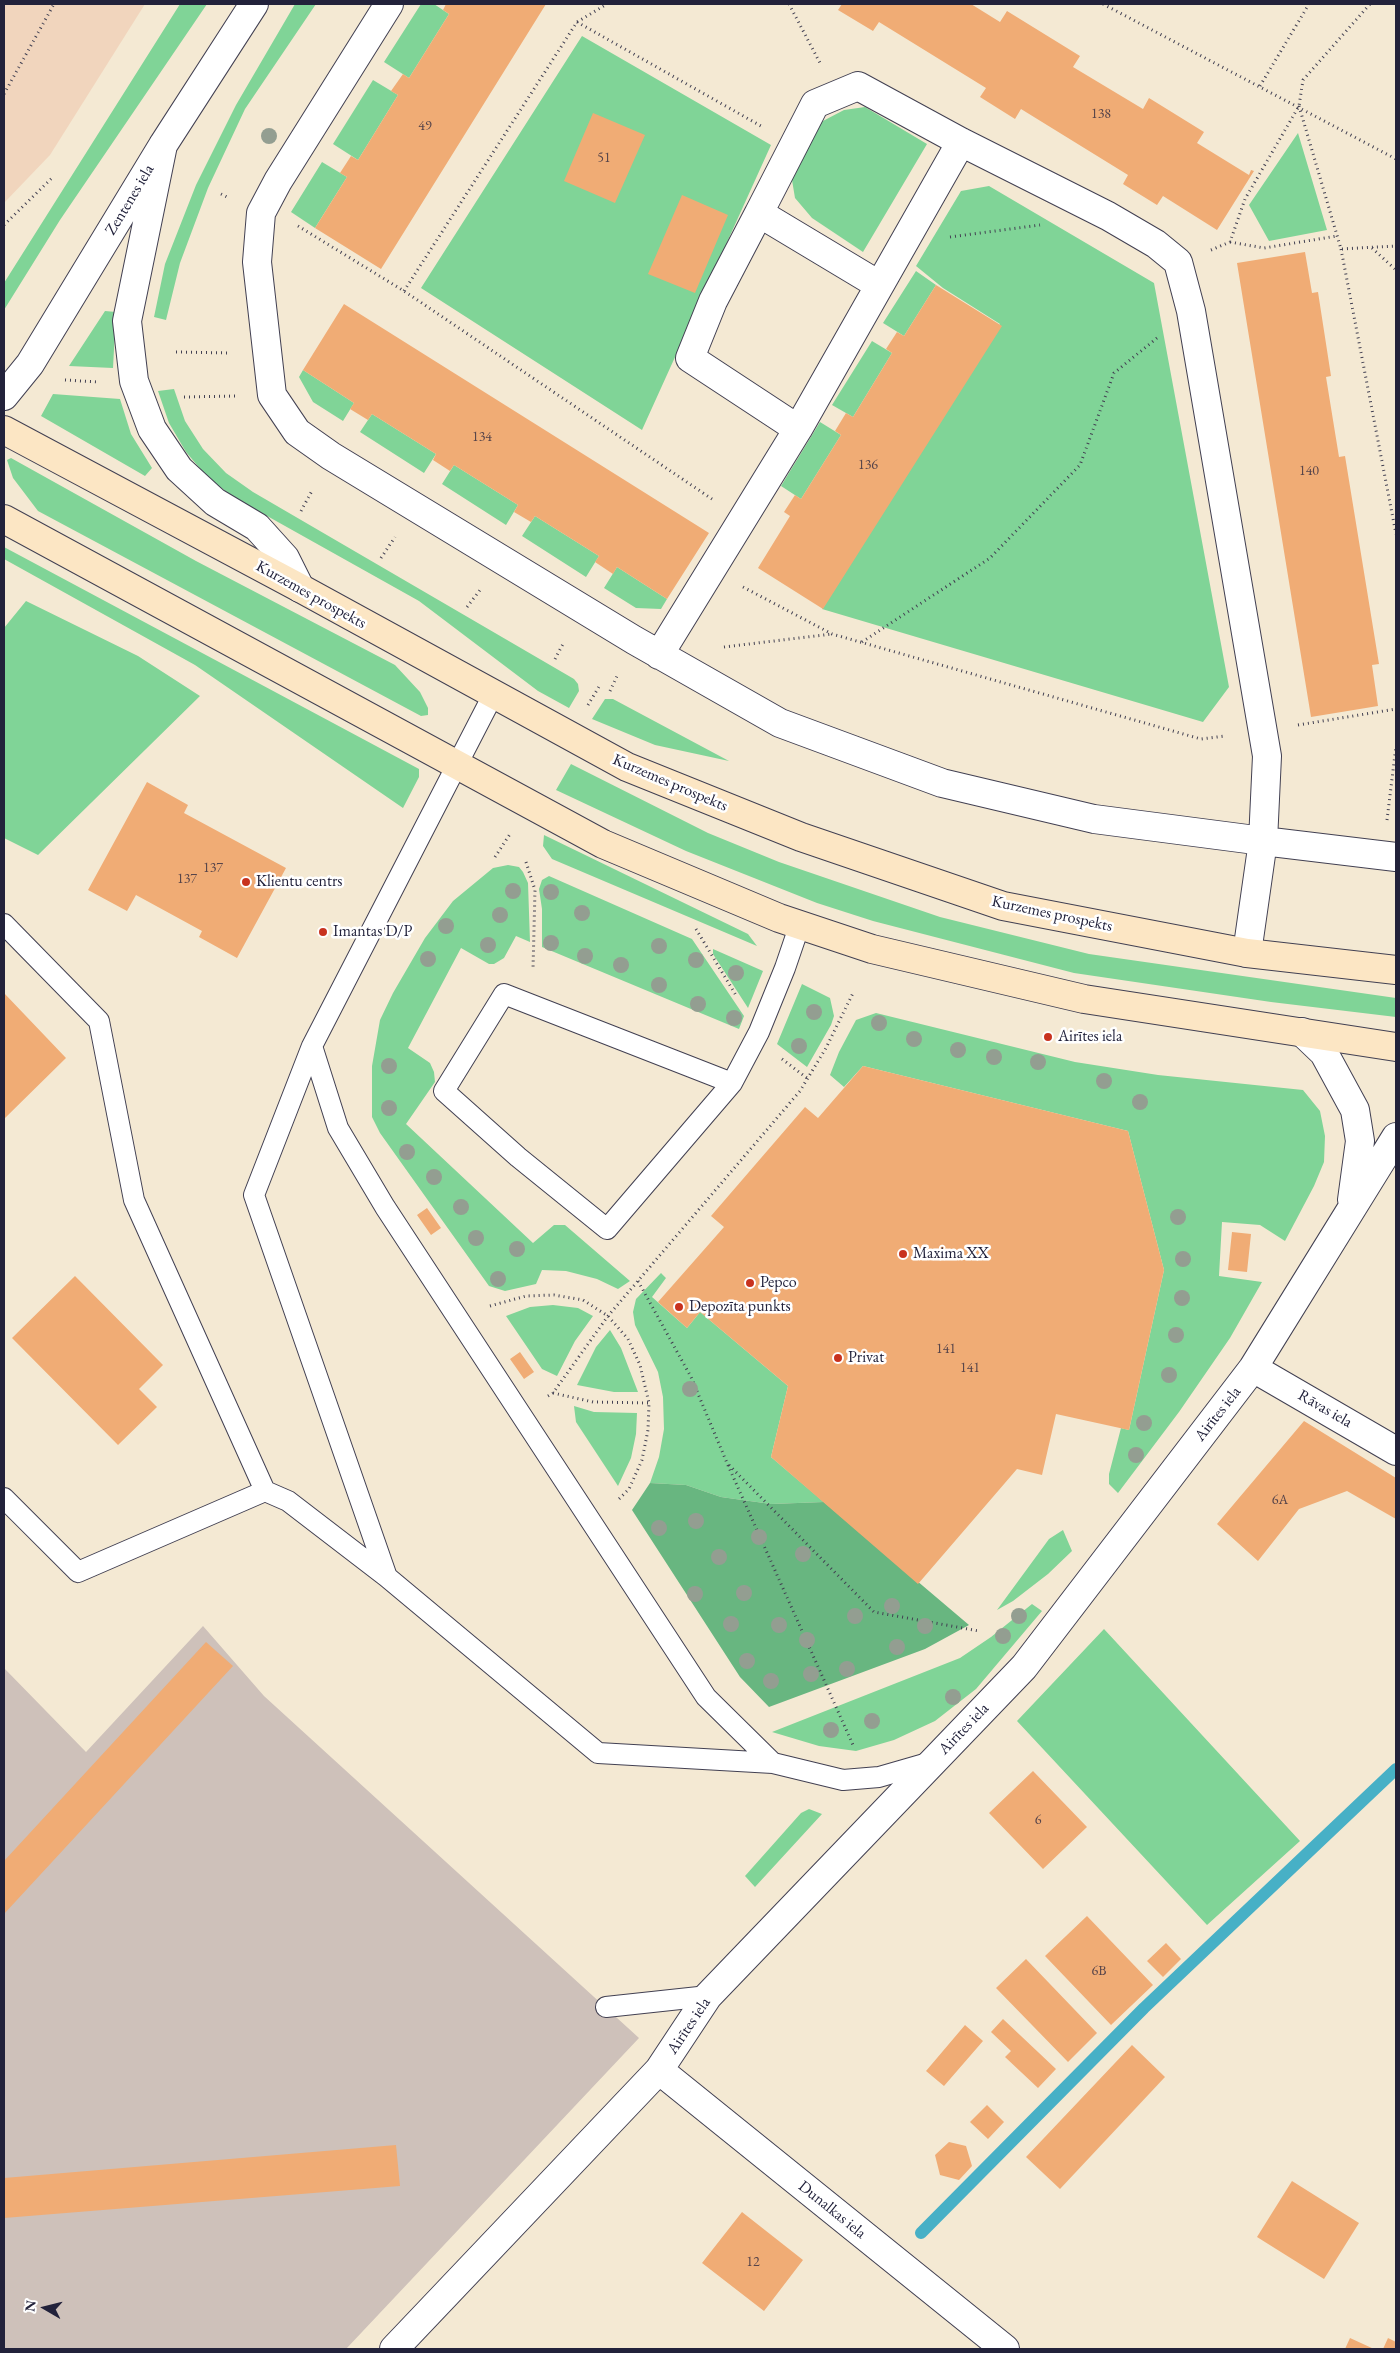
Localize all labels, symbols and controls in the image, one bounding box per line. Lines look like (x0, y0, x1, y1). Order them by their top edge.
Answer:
house number: 138 (1091, 106, 1111, 122)
house number: 49 (418, 118, 432, 134)
house number: 51 (597, 150, 611, 166)
street label: Zentenes iela (101, 161, 159, 239)
house number: 134 (472, 429, 492, 445)
house number: 136 (858, 457, 878, 473)
house number: 140 (1299, 463, 1319, 479)
street label: Kurzemes prospekts (253, 557, 369, 633)
street label: Kurzemes prospekts (610, 750, 730, 816)
house number: 137 (203, 860, 223, 876)
house number: 137 (177, 871, 197, 887)
place label: Klientu centrs (256, 872, 342, 892)
marker: Klientu centrs (240, 876, 252, 888)
street label: Kurzemes prospekts (990, 892, 1114, 936)
place label: Imantas D/P (333, 922, 412, 942)
marker: Imantas D/P (317, 926, 329, 938)
place label: Airītes iela (1058, 1027, 1122, 1047)
marker: Airītes iela (1042, 1031, 1054, 1043)
place label: Maxima XX (913, 1244, 989, 1264)
marker: Maxima XX (897, 1248, 909, 1260)
place label: Pepco (760, 1273, 797, 1293)
marker: Pepco (744, 1277, 756, 1289)
place label: Depozīta punkts (689, 1297, 791, 1317)
marker: Depozīta punkts (673, 1301, 685, 1313)
house number: 141 (936, 1341, 956, 1357)
place label: Privat (848, 1348, 884, 1368)
marker: Privat (832, 1352, 844, 1364)
house number: 141 (960, 1360, 980, 1376)
street label: Airītes iela (1191, 1383, 1245, 1445)
street label: Rāvas iela (1294, 1386, 1356, 1432)
house number: 6A (1272, 1492, 1288, 1508)
street label: Airītes iela (935, 1699, 993, 1759)
house number: 6 (1035, 1812, 1041, 1828)
house number: 6B (1092, 1963, 1106, 1979)
street label: Airītes iela (663, 1994, 715, 2058)
street label: Dunalkas iela (794, 2177, 870, 2243)
house number: 12 (746, 2254, 760, 2270)
north arrow (20, 2283, 70, 2333)
text: N (20, 2299, 40, 2313)

